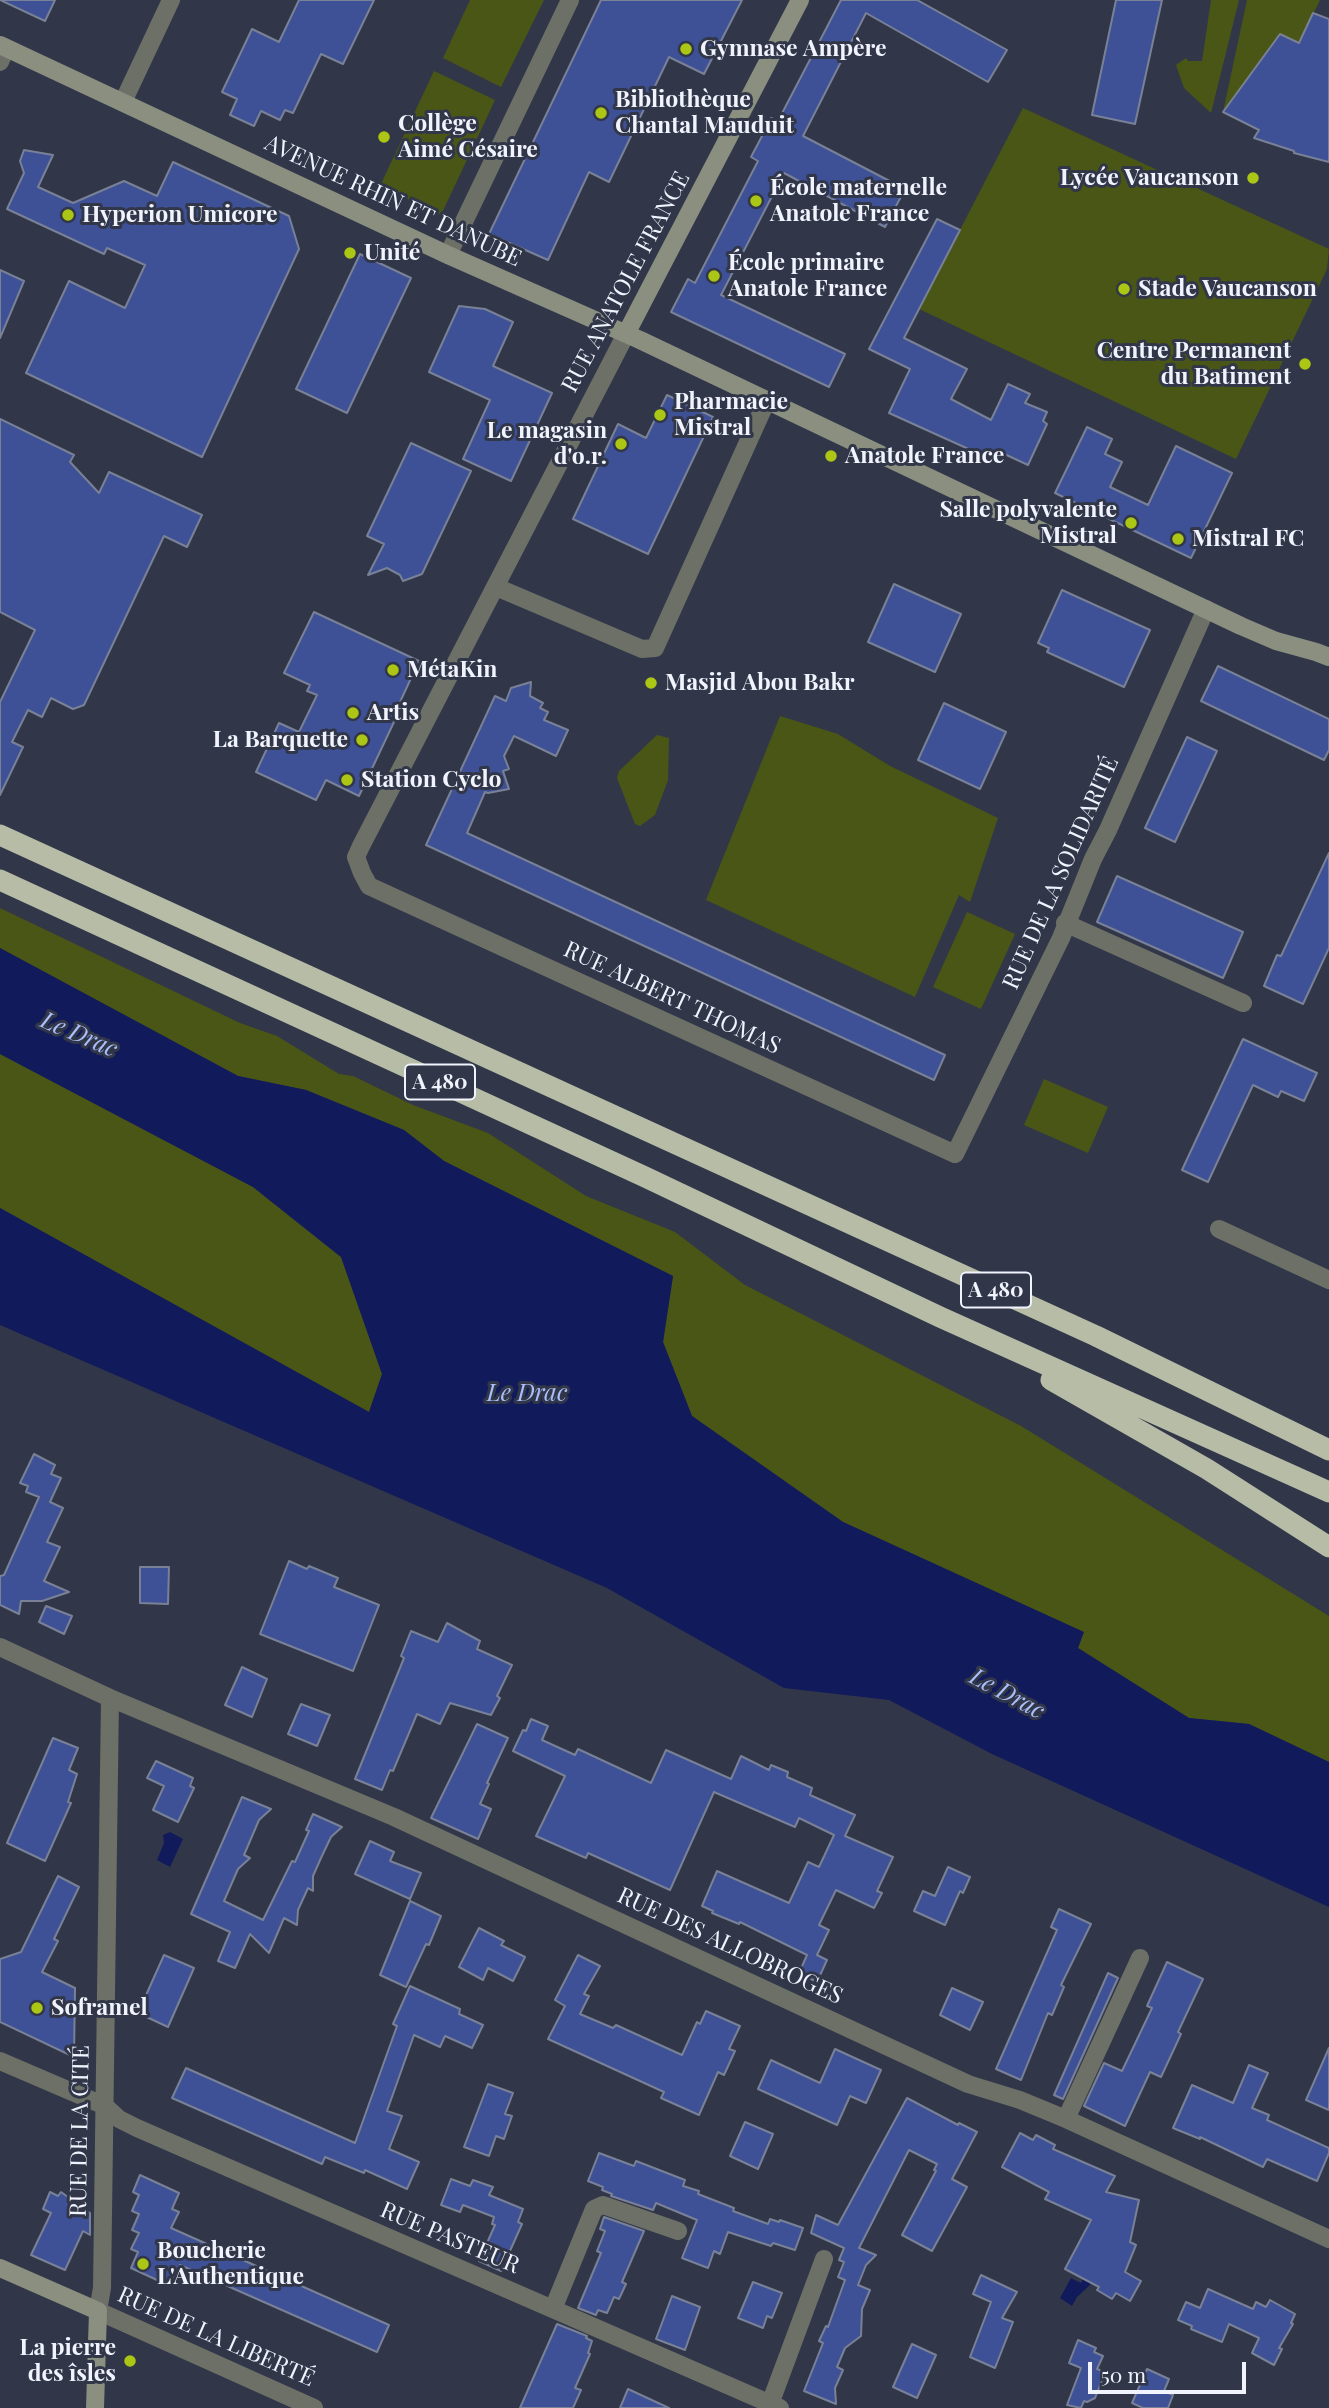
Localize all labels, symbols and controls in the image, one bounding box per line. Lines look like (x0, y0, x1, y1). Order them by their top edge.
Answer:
place label: Gymnase Ampère (700, 35, 886, 63)
marker: Gymnase Ampère (678, 41, 694, 57)
place label: Bibliothèque Chantal Mauduit (615, 86, 794, 140)
marker: Bibliothèque Chantal Mauduit (593, 105, 609, 121)
place label: Collège Aimé Césaire (398, 110, 538, 164)
street label: AVENUE RHIN ET DANUBE (260, 129, 526, 273)
marker: Collège Aimé Césaire (376, 129, 392, 145)
place label: Lycée Vaucanson (1060, 164, 1239, 192)
street label: RUE ANATOLE FRANCE (556, 167, 696, 397)
marker: Lycée Vaucanson (1245, 170, 1261, 186)
place label: École maternelle Anatole France (770, 174, 947, 228)
marker: École maternelle Anatole France (748, 193, 764, 209)
place label: Hyperion Umicore (82, 201, 278, 229)
marker: Hyperion Umicore (60, 207, 76, 223)
place label: Unité (364, 239, 420, 267)
marker: Unité (342, 245, 358, 261)
place label: École primaire Anatole France (728, 249, 887, 303)
marker: École primaire Anatole France (706, 268, 722, 284)
place label: Stade Vaucanson (1138, 275, 1317, 303)
marker: Stade Vaucanson (1116, 281, 1132, 297)
place label: Centre Permanent du Batiment (1097, 337, 1291, 391)
marker: Centre Permanent du Batiment (1297, 356, 1313, 372)
place label: Pharmacie Mistral (674, 388, 788, 442)
marker: Pharmacie Mistral (652, 407, 668, 423)
place label: Le magasin d'o.r. (487, 417, 607, 471)
marker: Le magasin d'o.r. (613, 436, 629, 452)
place label: Anatole France (845, 442, 1004, 470)
marker: Anatole France (823, 448, 839, 464)
place label: Salle polyvalente Mistral (939, 496, 1117, 550)
marker: Salle polyvalente Mistral (1123, 515, 1139, 531)
place label: Mistral FC (1192, 525, 1304, 553)
marker: Mistral FC (1170, 531, 1186, 547)
place label: MétaKin (407, 656, 497, 684)
marker: MétaKin (385, 662, 401, 678)
place label: Masjid Abou Bakr (665, 669, 855, 697)
marker: Masjid Abou Bakr (643, 675, 659, 691)
place label: Artis (367, 699, 419, 727)
marker: Artis (345, 705, 361, 721)
place label: La Barquette (213, 726, 348, 754)
marker: La Barquette (354, 732, 370, 748)
street label: RUE DE LA SOLIDARITÉ (997, 752, 1125, 994)
place label: Station Cyclo (361, 766, 501, 794)
marker: Station Cyclo (339, 772, 355, 788)
street label: RUE ALBERT THOMAS (559, 936, 785, 1060)
water label: Le Drac (36, 1006, 122, 1064)
road number: A 480 (405, 1064, 475, 1100)
road number: A 480 (961, 1272, 1031, 1308)
water label: Le Drac (487, 1380, 567, 1408)
water label: Le Drac (965, 1662, 1049, 1726)
street label: RUE DES ALLOBROGES (613, 1882, 847, 2010)
place label: Soframel (51, 1994, 148, 2022)
marker: Soframel (29, 2000, 45, 2016)
street label: RUE DE LA CITÉ (65, 2045, 95, 2217)
street label: RUE PASTEUR (376, 2196, 524, 2280)
place label: Boucherie L'Authentique (157, 2237, 304, 2291)
marker: Boucherie L'Authentique (135, 2256, 151, 2272)
street label: RUE DE LA LIBERTÉ (113, 2281, 319, 2393)
place label: La pierre des îsles (19, 2334, 116, 2388)
scale bar (1091, 2348, 1248, 2392)
marker: La pierre des îsles (122, 2353, 138, 2369)
text: 50 m (1101, 2360, 1146, 2388)

